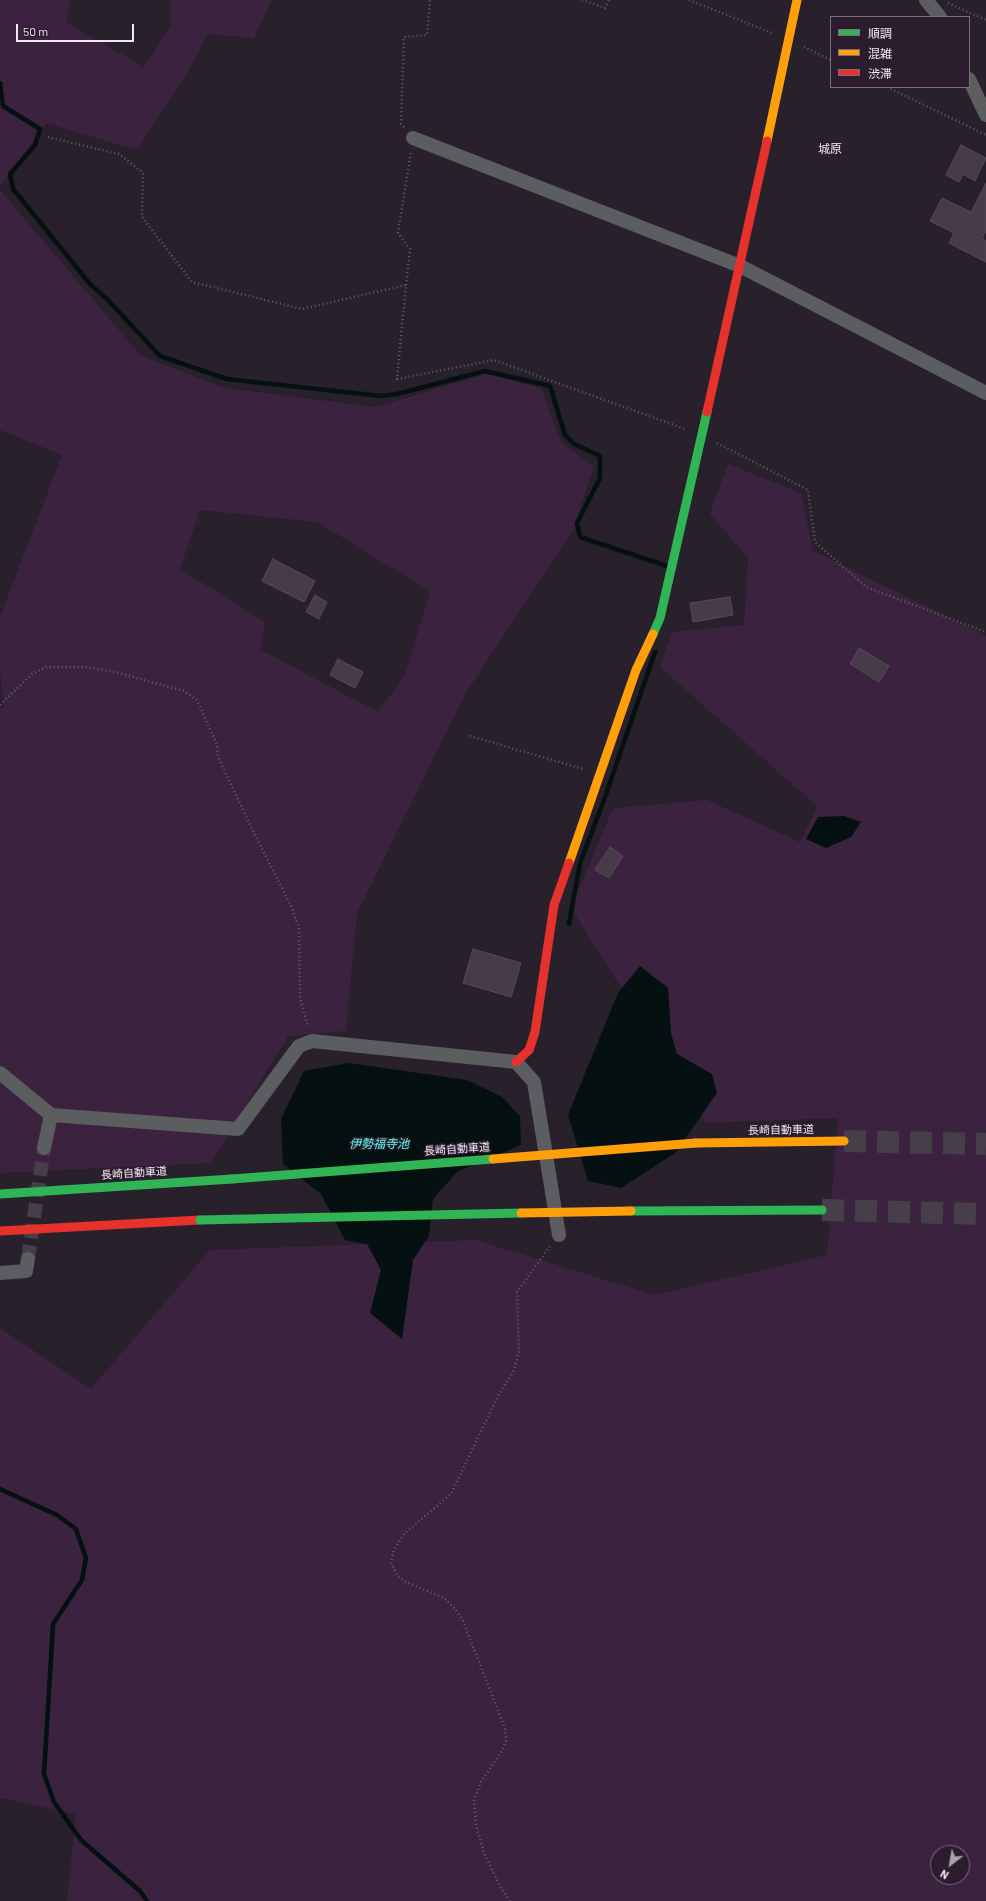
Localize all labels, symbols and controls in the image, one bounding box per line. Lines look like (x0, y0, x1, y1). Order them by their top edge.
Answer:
scale bar (18, 16, 136, 42)
legend (830, 16, 970, 88)
text: 50 m (23, 24, 48, 38)
text: 順調 (868, 26, 892, 40)
text: 混雑 (868, 46, 892, 60)
text: 渋滞 (868, 66, 892, 80)
district label: 城原 (818, 142, 842, 156)
street label: 長崎自動車道 (748, 1123, 814, 1137)
water label: 伊勢福寺池 (349, 1137, 409, 1151)
street label: 長崎自動車道 (424, 1140, 490, 1158)
street label: 長崎自動車道 (101, 1164, 167, 1182)
north arrow (930, 1845, 970, 1885)
text: N (938, 1867, 951, 1882)

